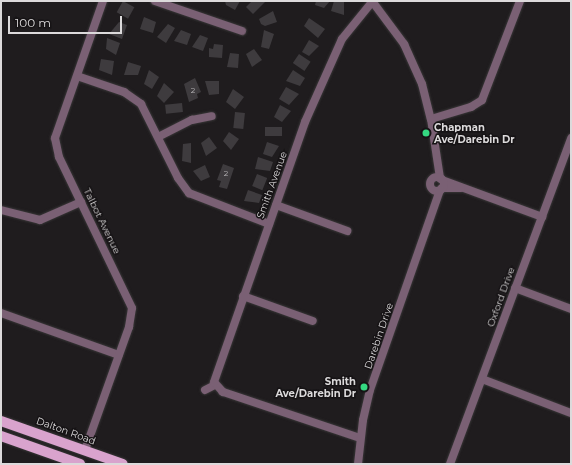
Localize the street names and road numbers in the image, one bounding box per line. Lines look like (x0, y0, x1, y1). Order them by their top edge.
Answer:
street label: Smith Avenue (254, 150, 290, 220)
street label: Talbot Avenue (81, 186, 123, 256)
street label: Oxford Drive (485, 266, 517, 328)
street label: Darebin Drive (362, 301, 396, 371)
street label: Dalton Road (35, 415, 97, 447)

